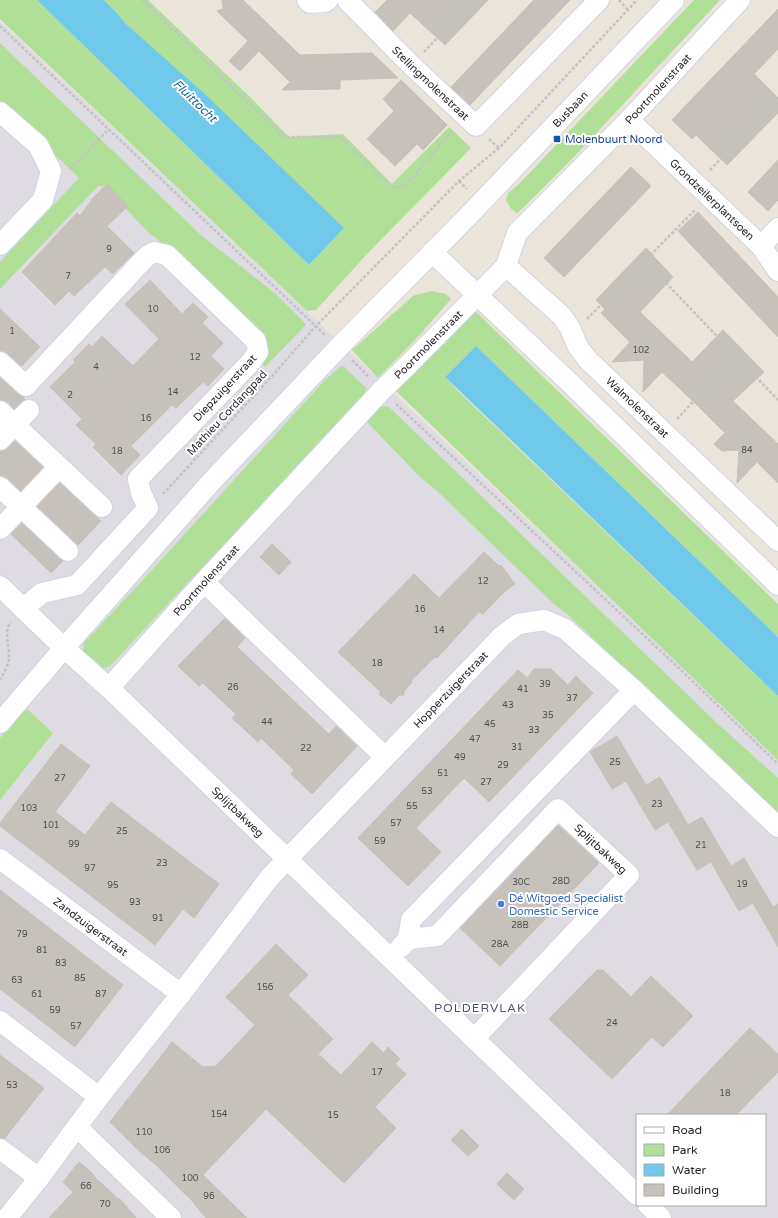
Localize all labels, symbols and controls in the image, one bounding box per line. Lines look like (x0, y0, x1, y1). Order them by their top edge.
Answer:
street label: Stellingmolenstraat (390, 43, 472, 123)
street label: Poortmolenstraat (622, 51, 694, 127)
water label: Fluittocht (170, 77, 221, 126)
street label: Busbaan (550, 88, 590, 130)
place label: Molenbuurt Noord (565, 133, 663, 146)
marker: Molenbuurt Noord (552, 134, 562, 144)
street label: Grondzeilerplantsoen (667, 156, 757, 243)
house number: 9 (106, 244, 112, 255)
house number: 7 (65, 271, 71, 282)
house number: 10 (147, 304, 159, 315)
street label: Poortmolenstraat (391, 307, 465, 382)
house number: 1 (9, 326, 15, 337)
house number: 102 (633, 345, 649, 356)
house number: 12 (189, 352, 201, 363)
street label: Diepzuigerstraat (191, 352, 259, 424)
house number: 4 (93, 362, 99, 373)
street label: Mathieu Cordangpad (184, 368, 270, 458)
street label: Walmolenstraat (603, 374, 672, 440)
house number: 14 (167, 387, 179, 398)
house number: 2 (67, 390, 73, 401)
house number: 16 (140, 413, 152, 424)
house number: 84 (741, 445, 753, 456)
house number: 18 (111, 446, 123, 457)
street label: Poortmolenstraat (170, 542, 242, 619)
house number: 12 (477, 576, 489, 587)
house number: 16 (414, 604, 426, 615)
house number: 14 (433, 625, 445, 636)
street label: Hopperzuigerstraat (411, 648, 490, 731)
house number: 18 (371, 658, 383, 669)
house number: 39 (539, 679, 551, 690)
house number: 26 (227, 682, 239, 693)
house number: 41 (517, 684, 529, 695)
house number: 37 (566, 693, 578, 704)
house number: 43 (502, 700, 514, 711)
house number: 35 (542, 710, 554, 721)
house number: 44 (261, 717, 273, 728)
house number: 45 (484, 719, 496, 730)
house number: 33 (528, 725, 540, 736)
house number: 47 (469, 734, 481, 745)
house number: 31 (511, 742, 523, 753)
house number: 22 (300, 743, 312, 754)
house number: 49 (454, 752, 466, 763)
house number: 25 (609, 757, 621, 768)
house number: 29 (497, 760, 509, 771)
house number: 51 (437, 768, 449, 779)
house number: 27 (54, 773, 66, 784)
house number: 27 (480, 777, 492, 788)
street label: Splijtbakweg (209, 784, 267, 840)
house number: 53 (421, 786, 433, 797)
house number: 23 (651, 799, 663, 810)
house number: 55 (406, 801, 418, 812)
house number: 103 (21, 803, 37, 814)
house number: 57 (390, 818, 402, 829)
house number: 101 (43, 820, 59, 831)
street label: Splijtbakweg (572, 821, 630, 876)
house number: 25 (116, 826, 128, 837)
house number: 59 (374, 836, 386, 847)
house number: 99 (68, 839, 80, 850)
house number: 21 (695, 840, 707, 851)
house number: 23 (156, 858, 168, 869)
house number: 97 (84, 863, 96, 874)
house number: 28D (552, 876, 570, 887)
house number: 30C (512, 877, 530, 888)
house number: 19 (736, 879, 748, 890)
house number: 95 (107, 880, 119, 891)
place label: Dé Witgoed Specialist Domestic Service (509, 892, 623, 918)
street label: Zandzuigerstraat (51, 895, 130, 958)
house number: 93 (129, 897, 141, 908)
marker: Dé Witgoed Specialist Domestic Service (496, 899, 506, 909)
house number: 91 (152, 913, 164, 924)
house number: 28B (511, 920, 529, 931)
house number: 79 (16, 929, 28, 940)
house number: 28A (491, 939, 509, 950)
house number: 81 (36, 945, 48, 956)
house number: 83 (55, 958, 67, 969)
house number: 85 (74, 973, 86, 984)
house number: 63 (11, 975, 23, 986)
house number: 156 (257, 982, 274, 993)
house number: 61 (31, 989, 43, 1000)
house number: 87 (95, 989, 107, 1000)
district label: POLDERVLAK (434, 1001, 526, 1015)
house number: 59 (49, 1005, 61, 1016)
house number: 24 (606, 1018, 618, 1029)
house number: 57 (70, 1021, 82, 1032)
house number: 17 (371, 1067, 383, 1078)
house number: 53 (6, 1080, 18, 1091)
house number: 18 (719, 1088, 731, 1099)
house number: 154 (211, 1109, 228, 1120)
house number: 15 (327, 1110, 339, 1121)
legend (636, 1114, 766, 1206)
text: Road (672, 1123, 702, 1137)
house number: 110 (136, 1127, 153, 1138)
text: Park (672, 1143, 698, 1157)
house number: 106 (154, 1145, 171, 1156)
text: Water (672, 1163, 707, 1177)
house number: 100 (182, 1173, 199, 1184)
house number: 66 (80, 1181, 92, 1192)
text: Building (672, 1183, 719, 1197)
house number: 96 (203, 1191, 215, 1202)
house number: 70 (99, 1199, 111, 1210)

